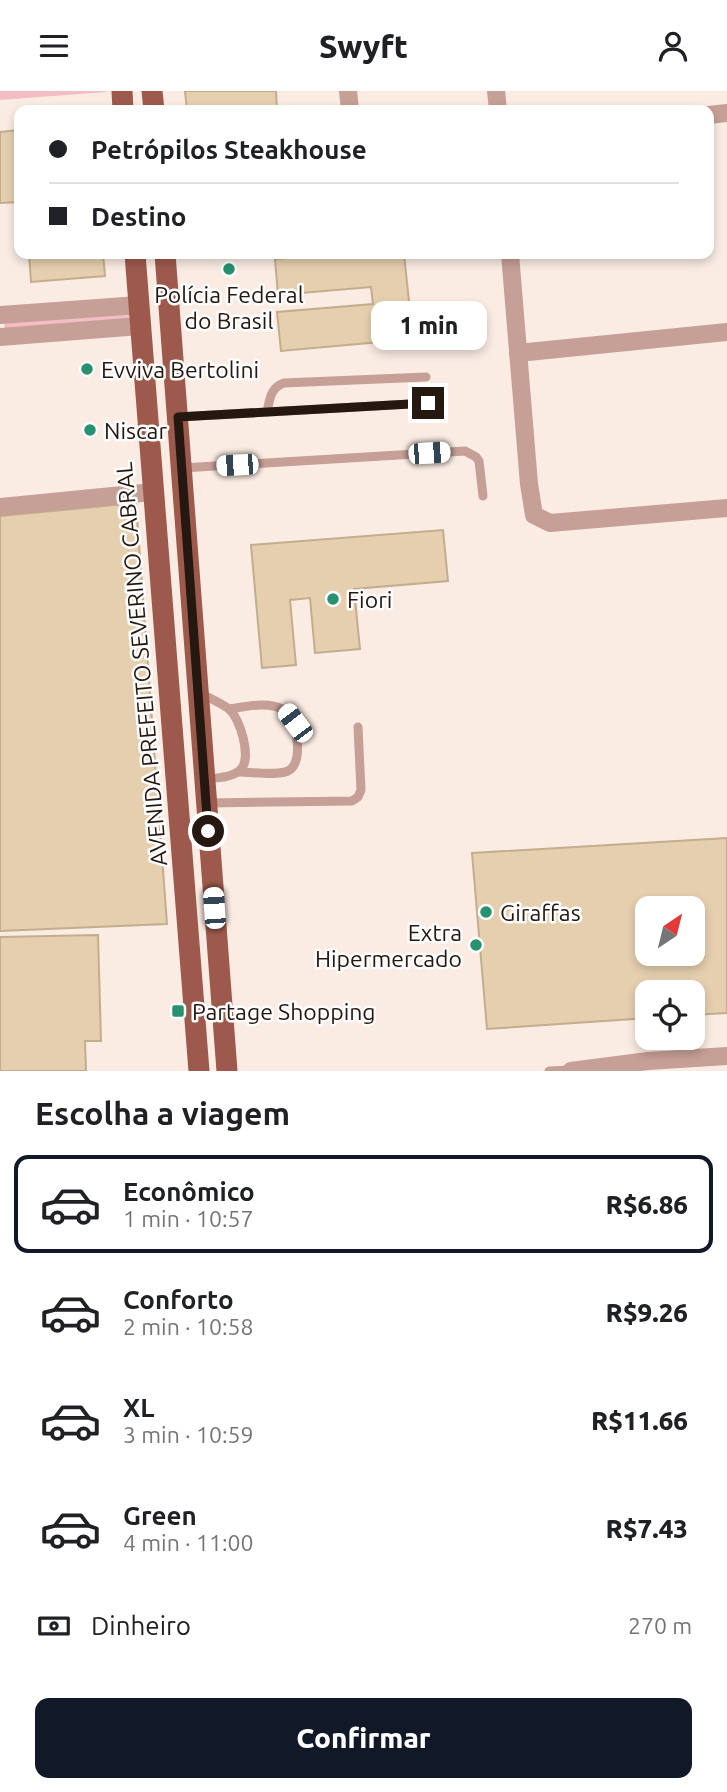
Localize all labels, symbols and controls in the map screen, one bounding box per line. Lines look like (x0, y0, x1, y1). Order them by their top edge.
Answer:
icon: menu (35, 27, 73, 65)
icon: person (654, 27, 692, 65)
text: Swyft (319, 28, 408, 64)
text: Petrópilos Steakhouse (91, 135, 367, 164)
text: Destino (91, 202, 187, 231)
marker: Polícia Federal do Brasil (221, 261, 237, 277)
place label: Polícia Federal do Brasil (154, 282, 304, 333)
callout: 1 min (370, 301, 486, 351)
text: 1 min (400, 313, 458, 338)
place label: Evviva Bertolini (101, 357, 259, 382)
marker: Evviva Bertolini (79, 361, 95, 377)
route end (412, 387, 444, 419)
place label: Niscar (104, 418, 167, 443)
marker: Niscar (82, 422, 98, 438)
car (408, 441, 451, 465)
car (216, 453, 259, 477)
street label: AVENIDA PREFEITO SEVERINO CABRAL (111, 461, 171, 867)
place label: Fiori (347, 587, 392, 612)
marker: Fiori (325, 591, 341, 607)
car (274, 700, 317, 746)
route start (192, 815, 224, 847)
car (203, 886, 226, 930)
north arrow (635, 896, 705, 966)
map controls (635, 896, 705, 1050)
place label: Giraffas (500, 900, 581, 925)
marker: Giraffas (478, 904, 494, 920)
place label: Extra Hipermercado (315, 920, 462, 971)
marker: Extra Hipermercado (468, 937, 484, 953)
button: locate (635, 980, 705, 1050)
place label: Partage Shopping (192, 999, 376, 1024)
marker: Partage Shopping (170, 1003, 186, 1019)
text: Escolha a viagem (35, 1095, 290, 1131)
icon: car (39, 1173, 102, 1236)
text: Econômico (123, 1177, 255, 1206)
text: R$6.86 (606, 1190, 688, 1219)
text: 1 min · 10:57 (123, 1206, 254, 1231)
icon: car (39, 1281, 102, 1344)
text: Conforto (123, 1285, 234, 1314)
text: R$9.26 (606, 1298, 688, 1327)
text: 2 min · 10:58 (123, 1314, 254, 1339)
icon: car (39, 1389, 102, 1452)
text: XL (123, 1393, 154, 1422)
text: R$11.66 (591, 1406, 688, 1435)
text: 3 min · 10:59 (123, 1422, 254, 1447)
icon: car (39, 1497, 102, 1560)
text: Green (123, 1501, 197, 1530)
text: R$7.43 (606, 1514, 688, 1543)
text: 4 min · 11:00 (123, 1530, 254, 1555)
icon: cash (35, 1607, 73, 1645)
text: Dinheiro (91, 1611, 191, 1640)
text: 270 m (628, 1613, 692, 1638)
button: Confirmar (35, 1698, 692, 1778)

